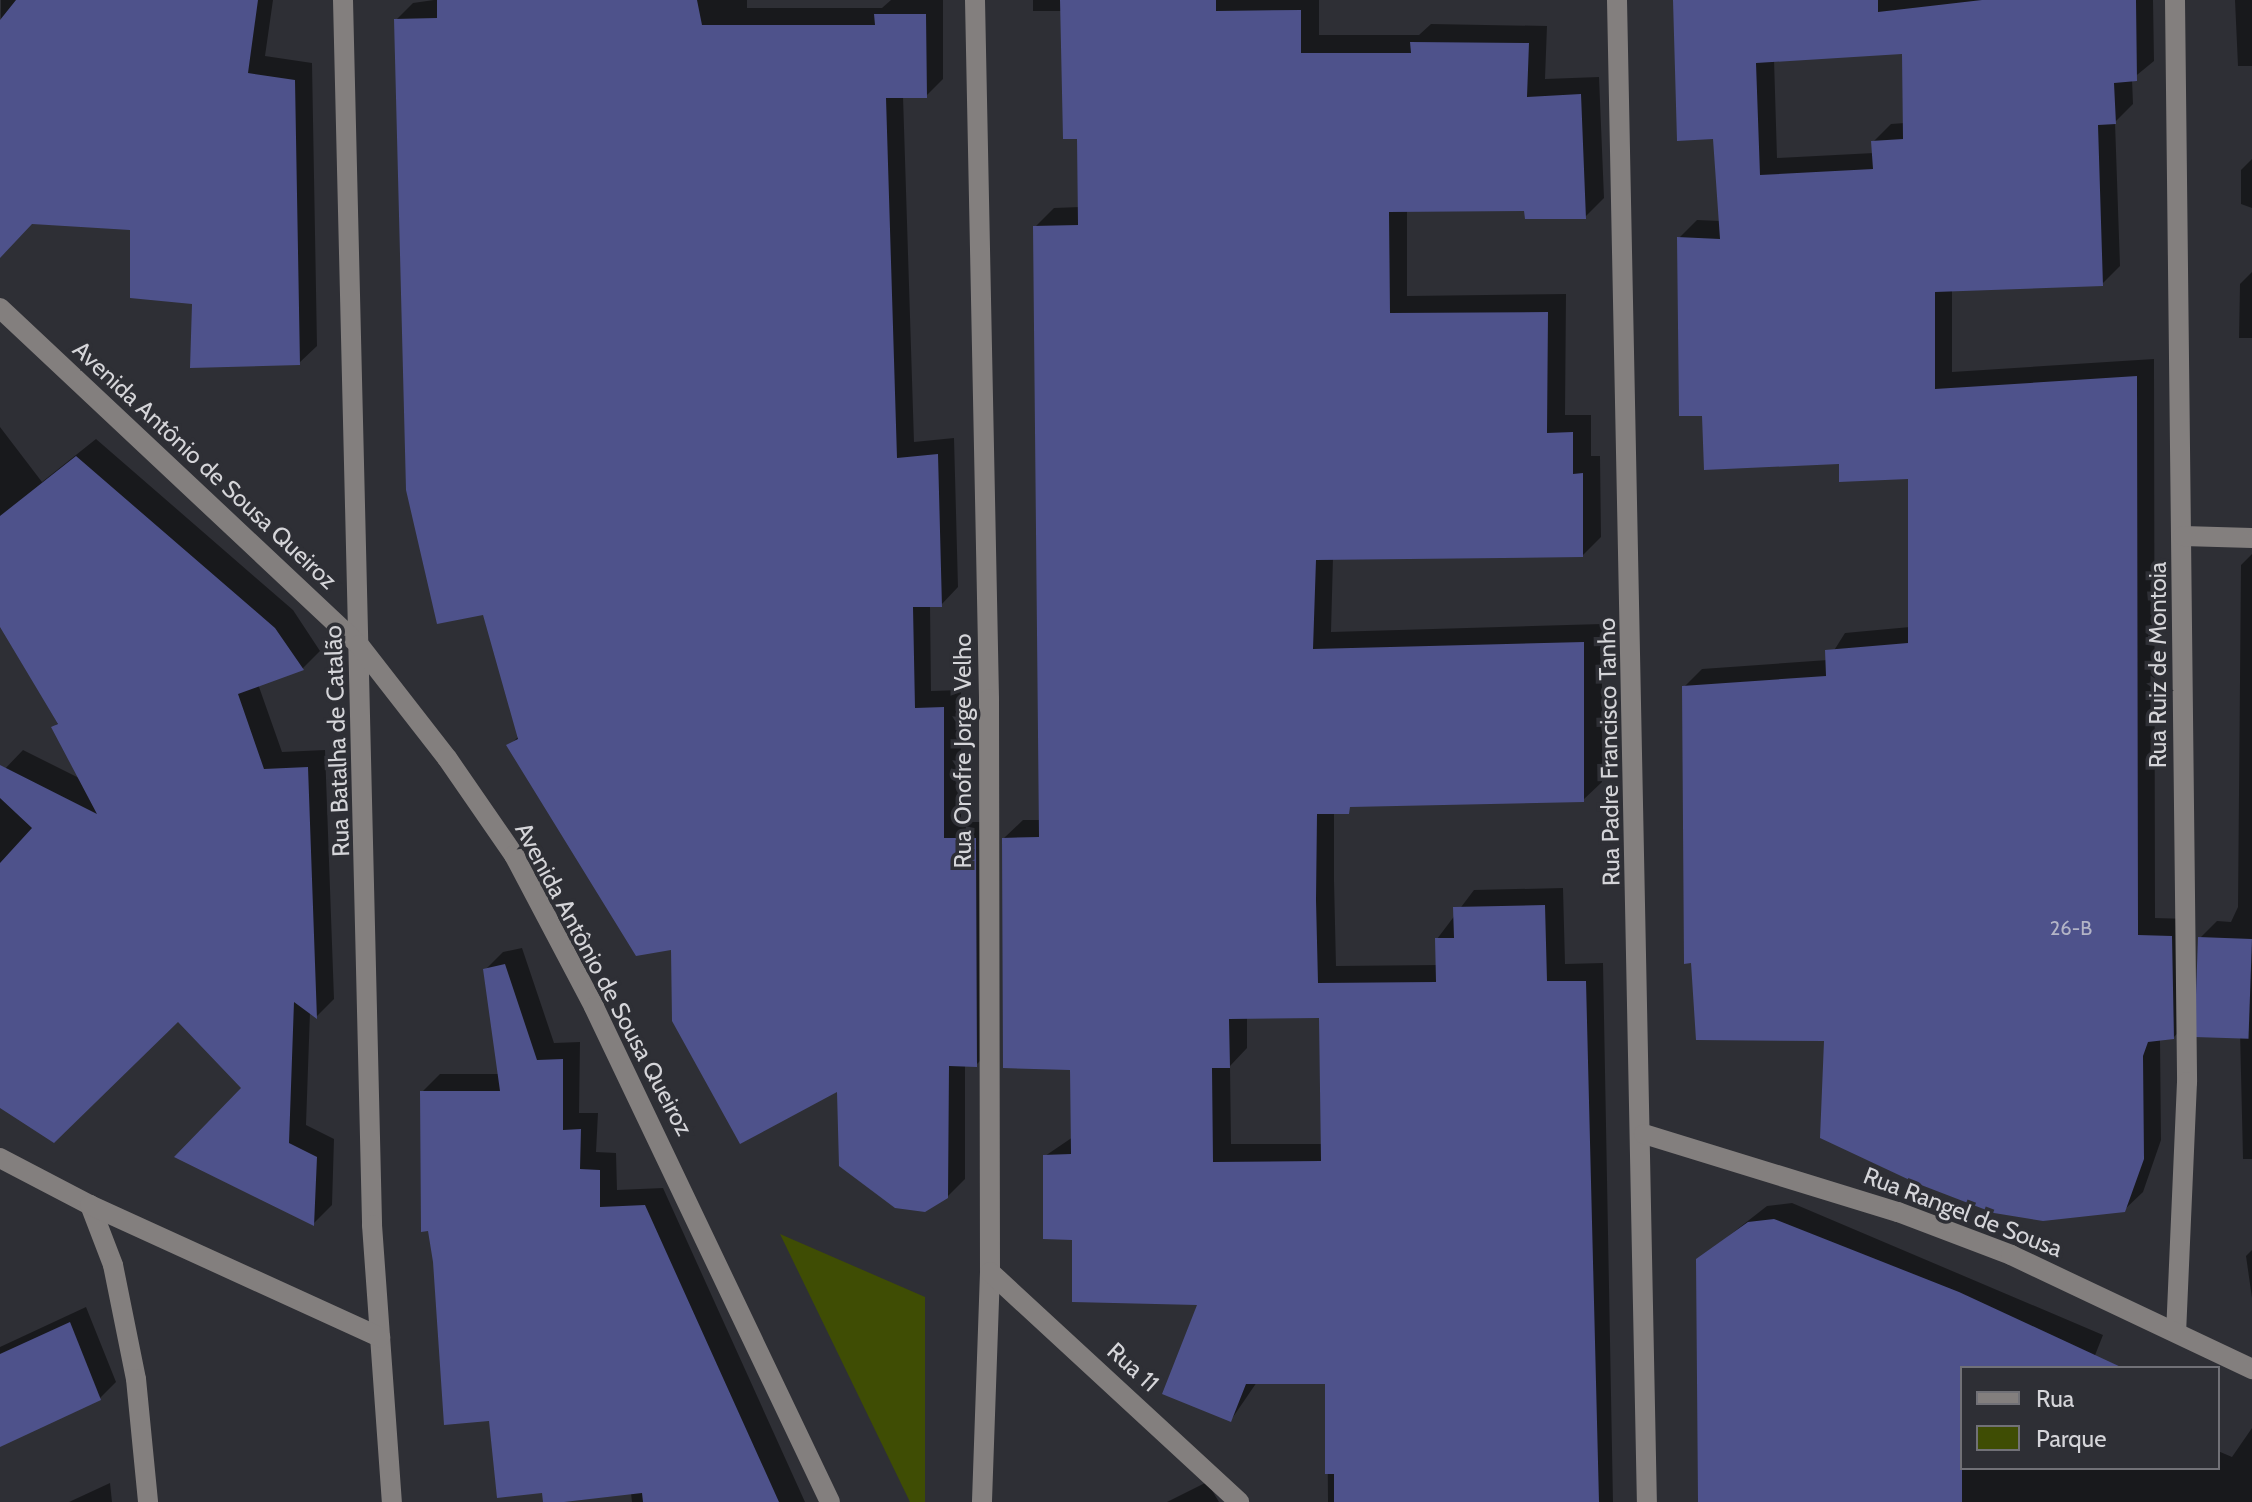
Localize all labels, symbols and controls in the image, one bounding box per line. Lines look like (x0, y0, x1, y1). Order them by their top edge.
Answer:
street label: Avenida Antônio de Sousa Queiroz (67, 335, 343, 595)
street label: Rua Ruiz de Montoia (2144, 562, 2172, 768)
street label: Rua Padre Francisco Tanho (1592, 618, 1626, 886)
street label: Rua Batalha de Catalão (319, 625, 355, 857)
street label: Rua Onofre Jorge Velho (949, 634, 977, 868)
street label: Avenida Antônio de Sousa Queiroz (509, 818, 699, 1140)
house number: 26-B (2050, 916, 2092, 940)
street label: Rua Rangel de Sousa (1860, 1161, 2066, 1263)
street label: Rua 11 (1101, 1336, 1165, 1398)
legend (1960, 1366, 2220, 1470)
text: Rua (2036, 1384, 2074, 1413)
text: Parque (2036, 1424, 2106, 1453)

